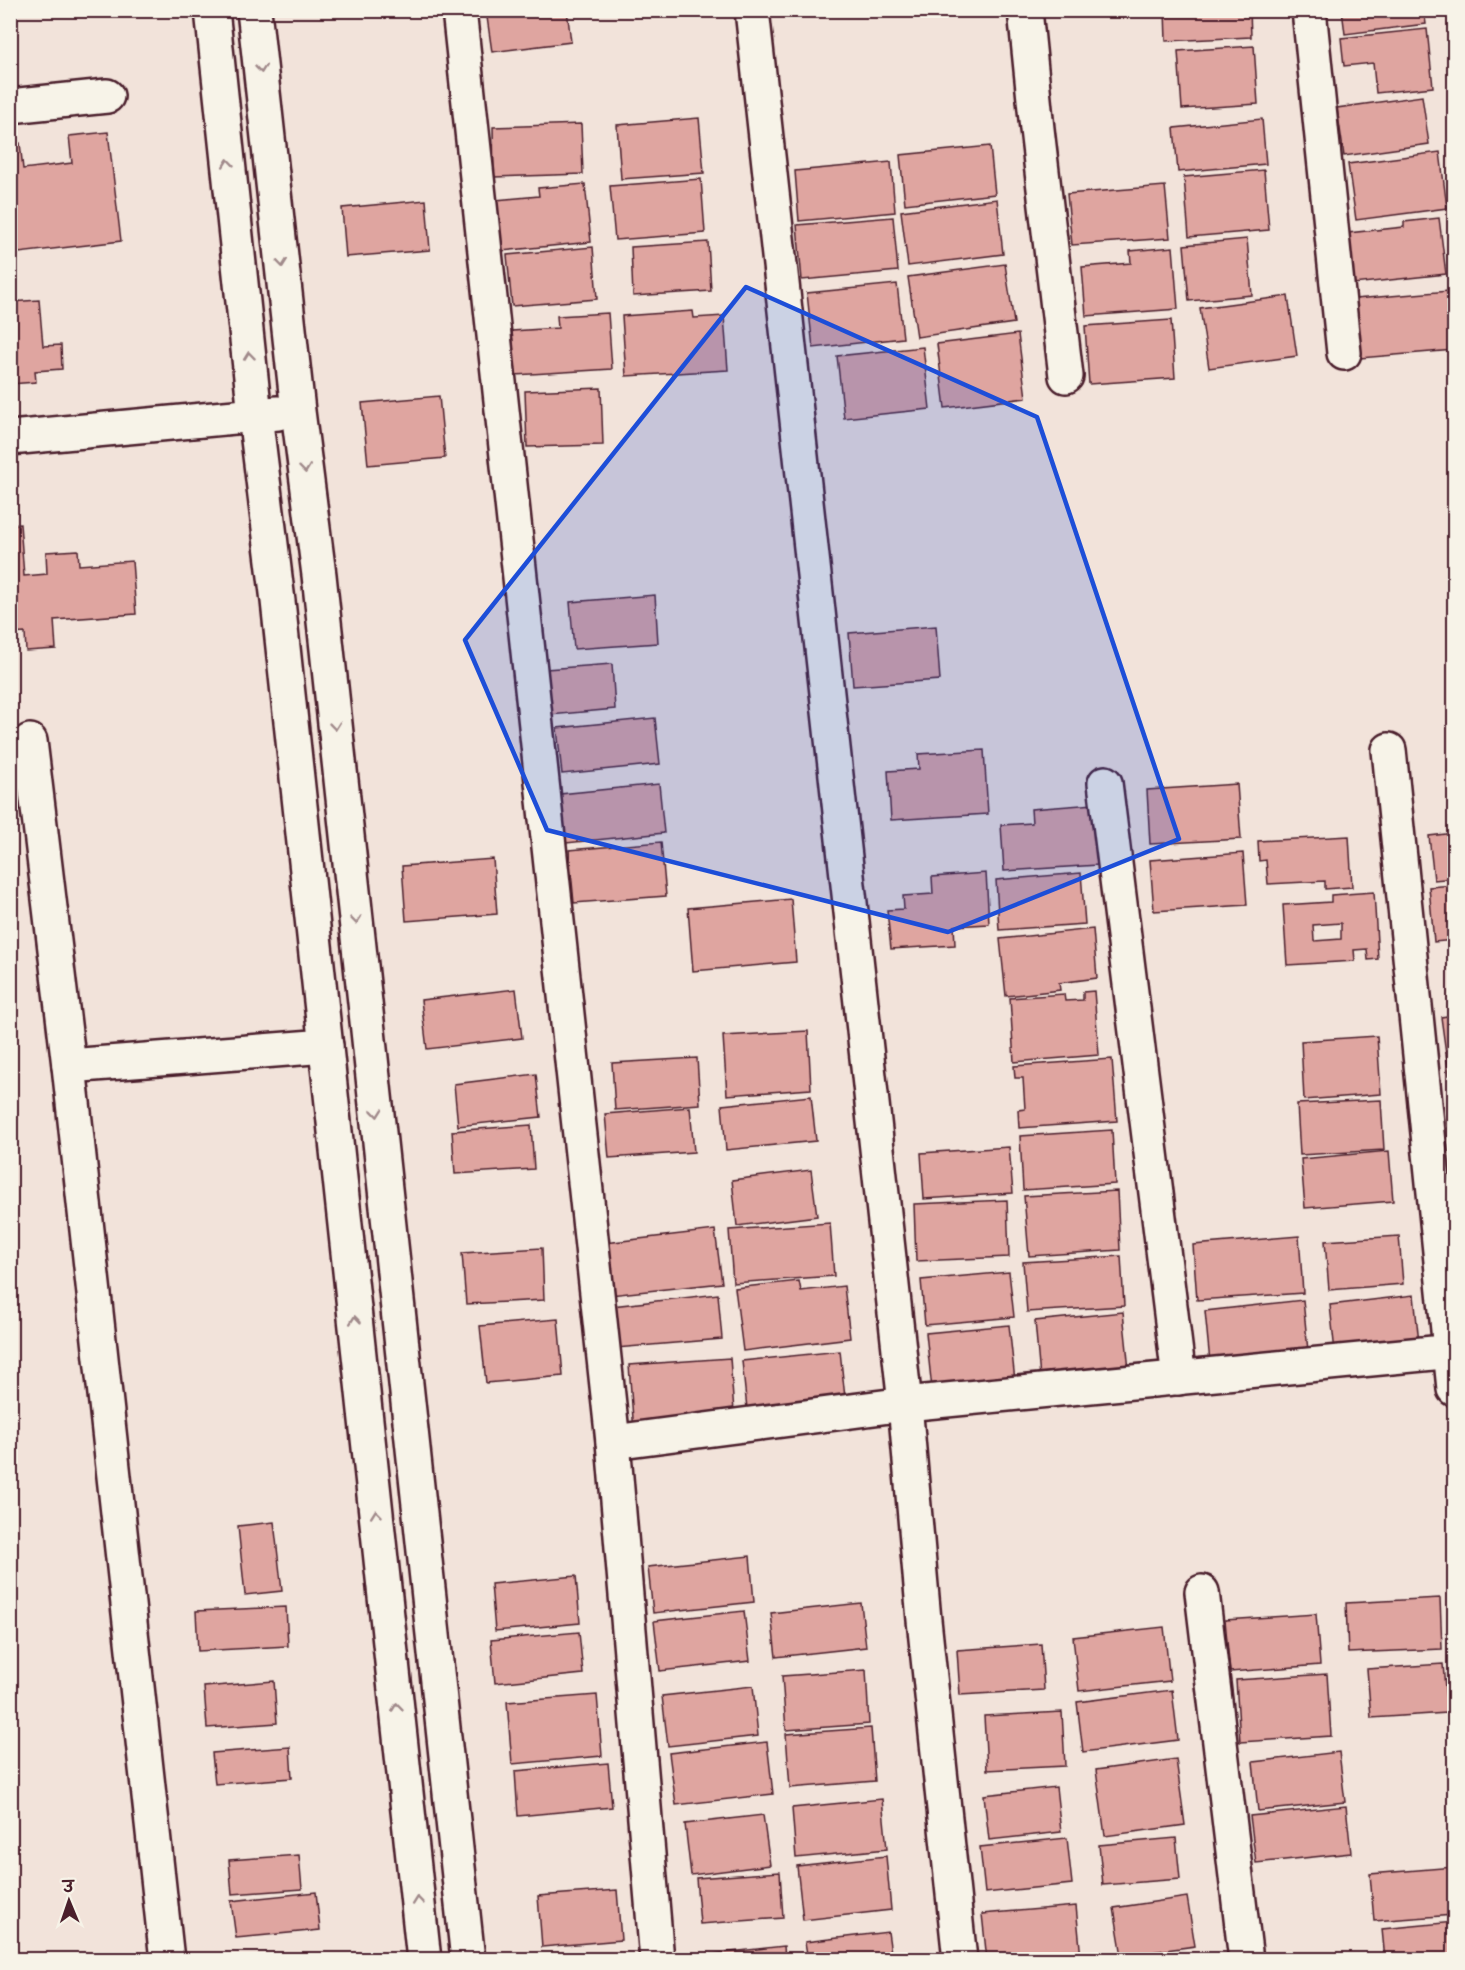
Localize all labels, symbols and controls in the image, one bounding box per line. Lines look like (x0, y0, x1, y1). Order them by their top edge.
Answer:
one-way arrow (254, 64, 267, 73)
one-way arrow (222, 158, 235, 167)
one-way arrow (275, 258, 288, 267)
one-way arrow (243, 352, 256, 361)
one-way arrow (299, 465, 311, 474)
one-way arrow (328, 721, 341, 730)
one-way arrow (349, 915, 362, 924)
one-way arrow (370, 1109, 383, 1118)
one-way arrow (350, 1315, 362, 1324)
one-way arrow (370, 1509, 383, 1518)
one-way arrow (391, 1703, 404, 1712)
north arrow (39, 1871, 99, 1931)
text: उ (61, 1876, 76, 1898)
one-way arrow (412, 1897, 425, 1906)

